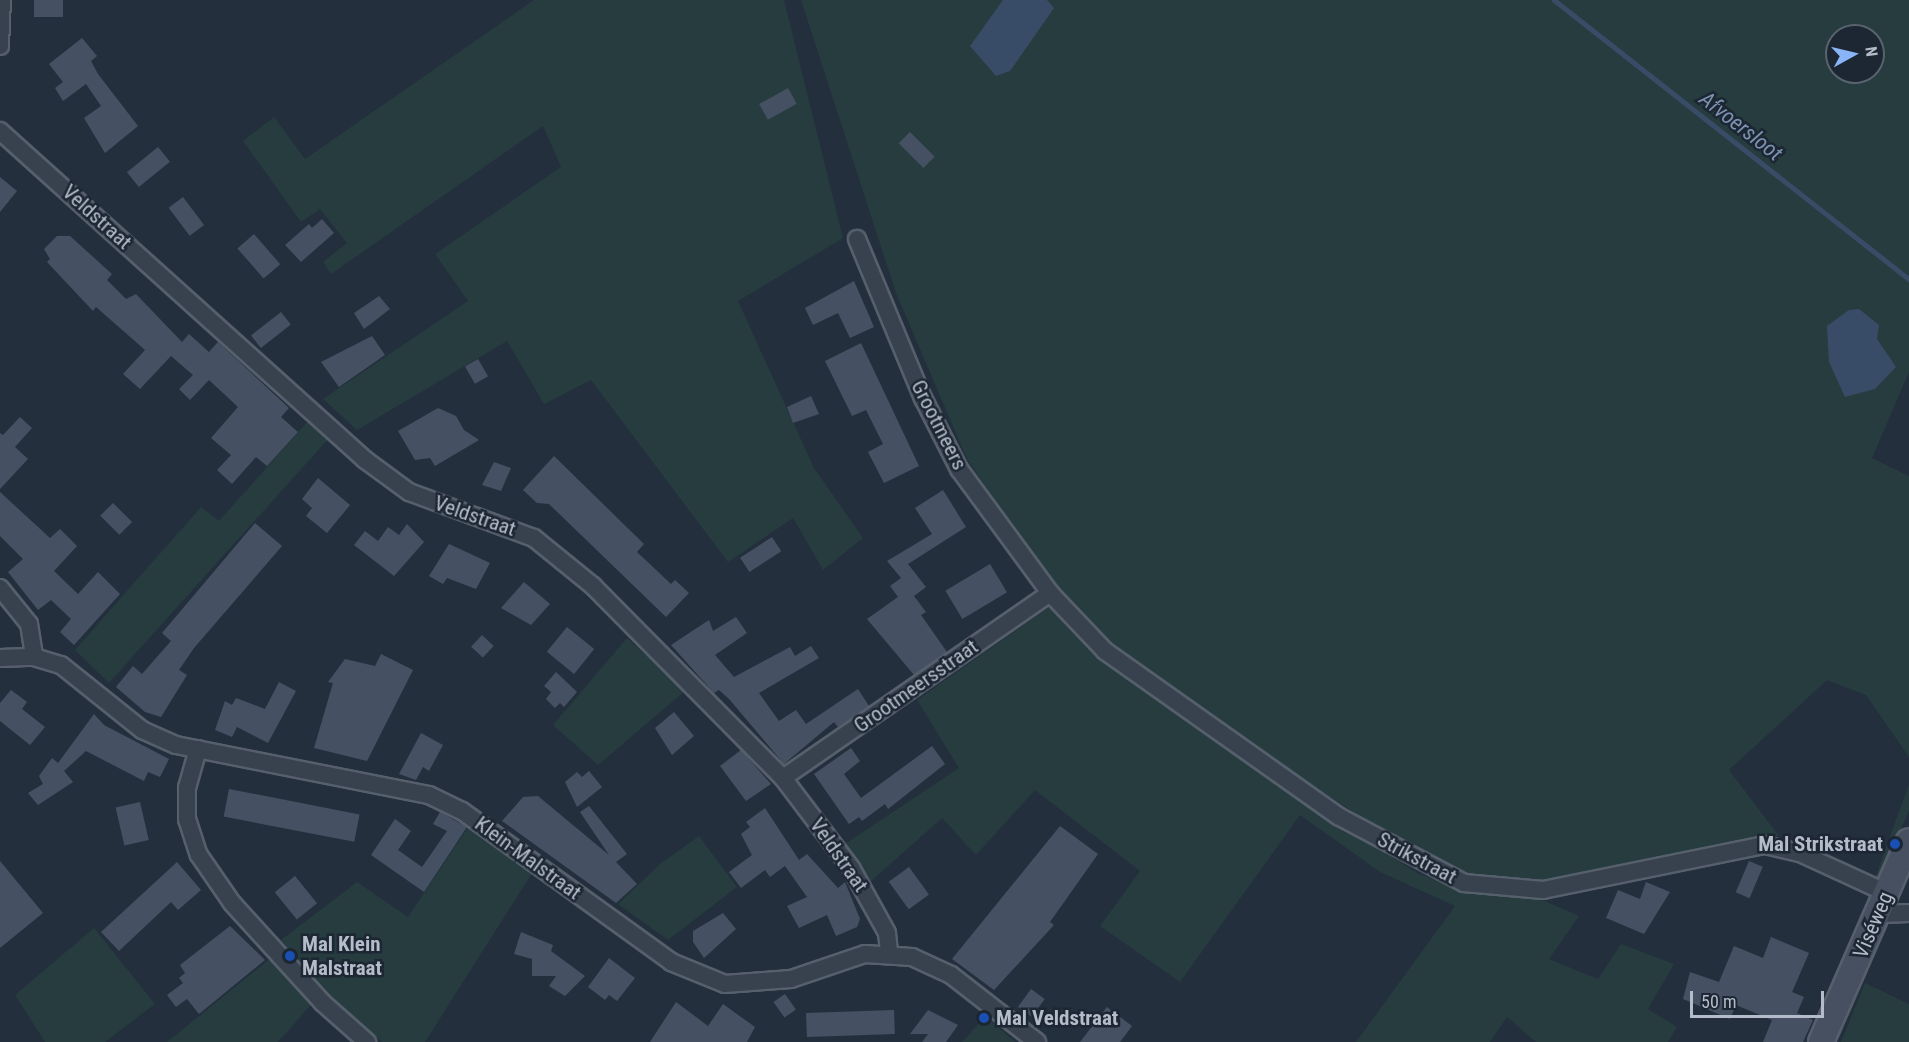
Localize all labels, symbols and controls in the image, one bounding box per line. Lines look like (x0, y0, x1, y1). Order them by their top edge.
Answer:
north arrow (1825, 24, 1885, 84)
text: N (1861, 46, 1881, 58)
water label: Afvoersloot (1694, 86, 1788, 166)
street label: Veldstraat (57, 179, 137, 255)
street label: Grootmeers (906, 376, 972, 474)
street label: Veldstraat (431, 490, 519, 542)
street label: Grootmeersstraat (849, 634, 983, 738)
street label: Klein-Malstraat (470, 811, 586, 905)
street label: Veldstraat (804, 813, 874, 897)
street label: Strikstraat (1373, 827, 1461, 889)
place label: Mal Strikstraat (1758, 831, 1883, 857)
marker: Mal Strikstraat (1888, 837, 1902, 851)
street label: Viséweg (1848, 888, 1898, 962)
place label: Mal Klein Malstraat (302, 931, 382, 981)
marker: Mal Klein Malstraat (283, 949, 297, 963)
scale bar (1693, 979, 1826, 1017)
text: 50 m (1701, 991, 1736, 1012)
place label: Mal Veldstraat (996, 1005, 1118, 1031)
marker: Mal Veldstraat (977, 1011, 991, 1025)

